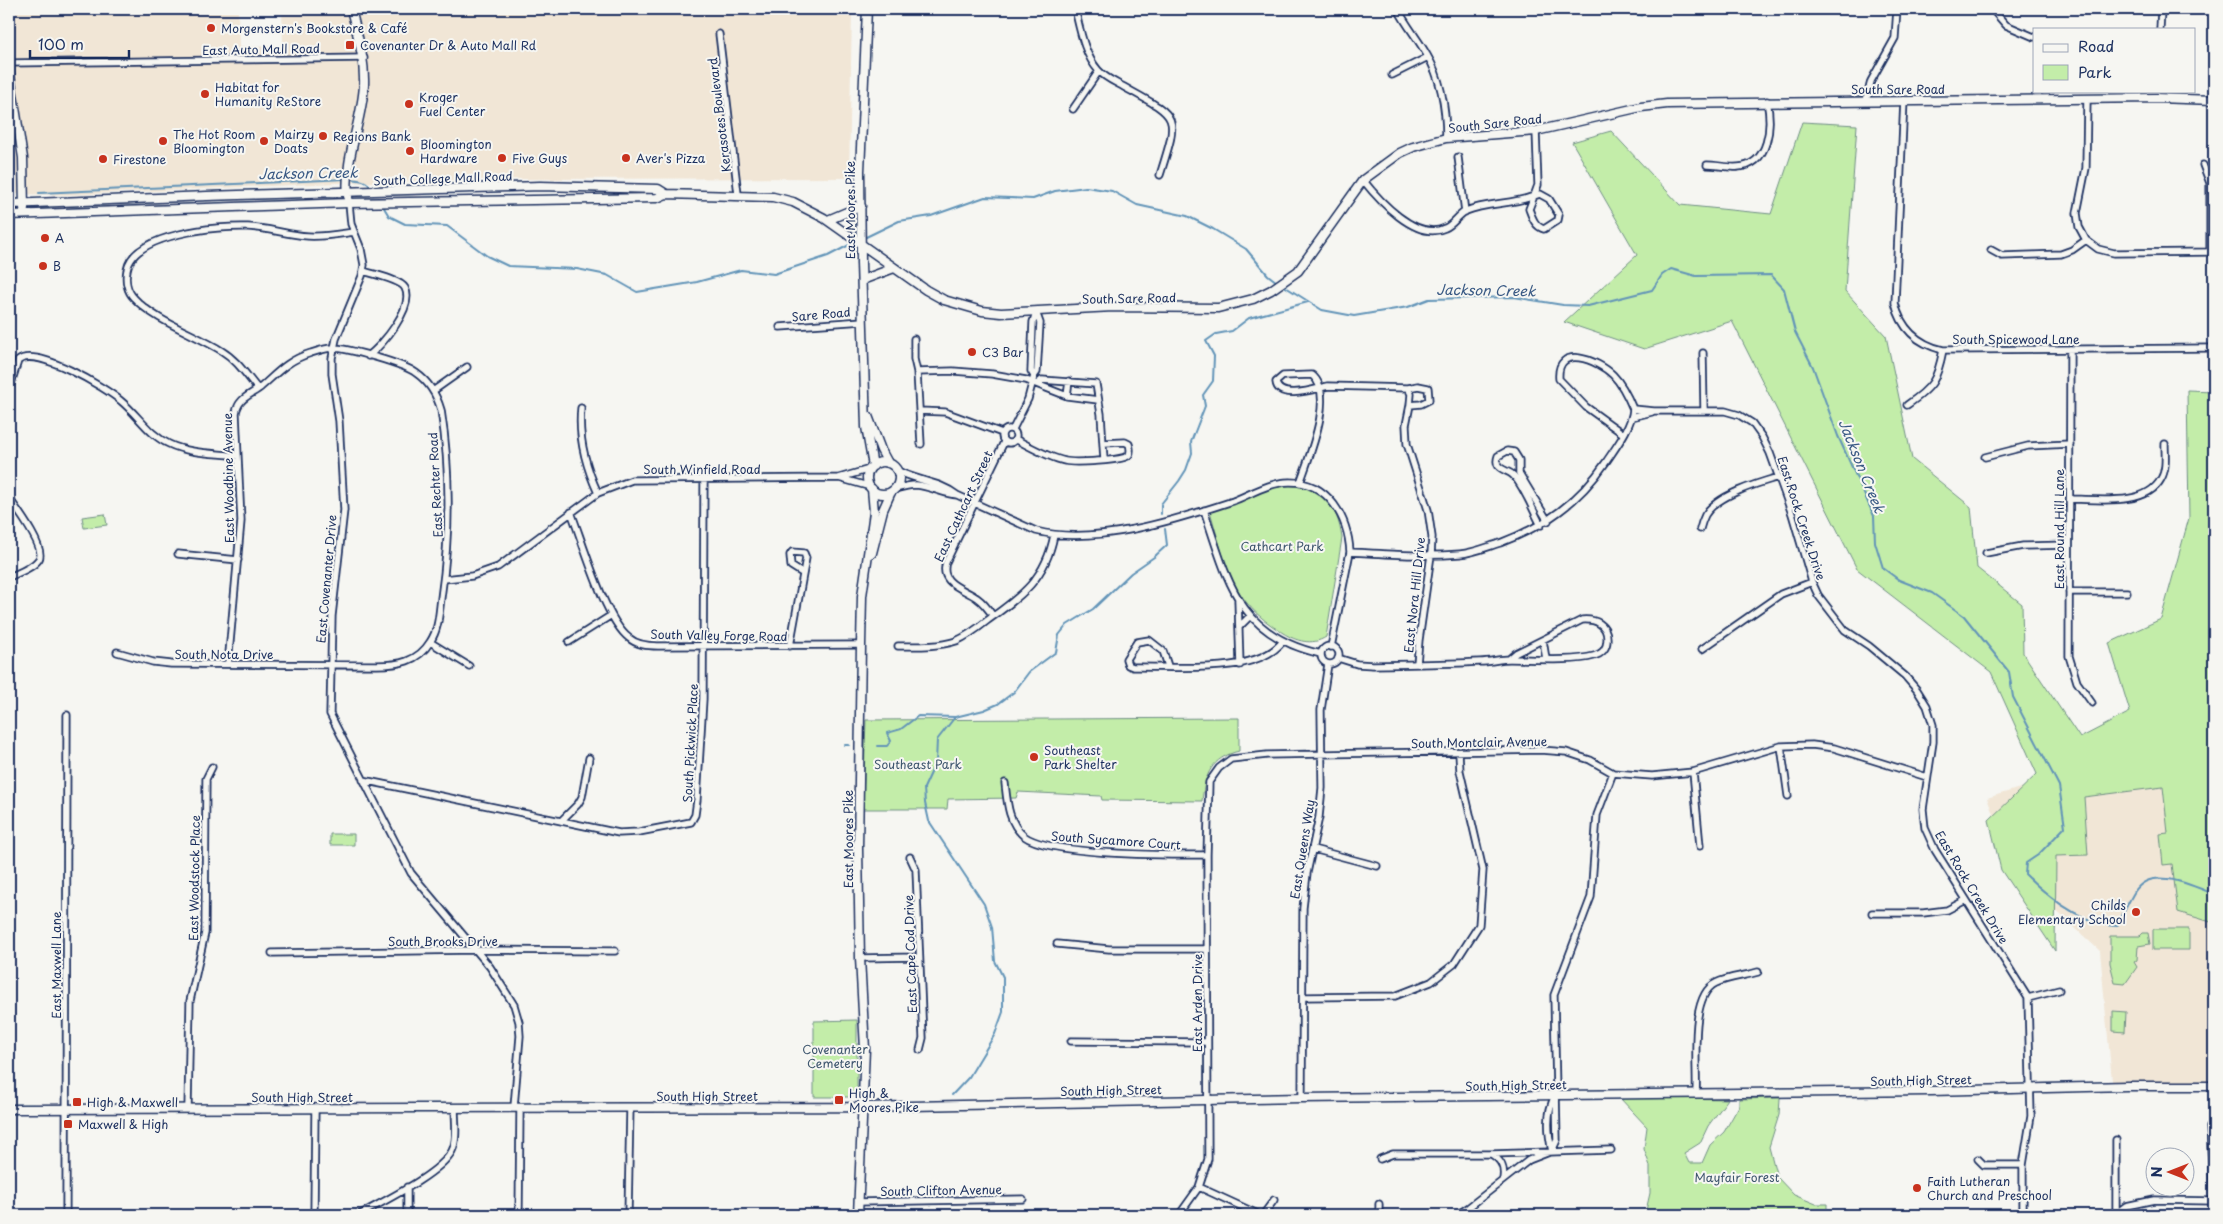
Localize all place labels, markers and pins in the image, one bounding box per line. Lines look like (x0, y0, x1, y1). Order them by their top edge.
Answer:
place label: Morgenstern's Bookstore & Café (221, 19, 407, 37)
marker: Morgenstern's Bookstore & Café (205, 22, 217, 34)
place label: Covenanter Dr & Auto Mall Rd (360, 36, 537, 54)
marker: Covenanter Dr & Auto Mall Rd (344, 39, 356, 51)
place label: Habitat for Humanity ReStore (215, 78, 321, 110)
marker: Habitat for Humanity ReStore (199, 88, 211, 100)
place label: Kroger Fuel Center (419, 88, 486, 120)
marker: Kroger Fuel Center (403, 98, 415, 110)
place label: The Hot Room Bloomington (173, 125, 255, 157)
place label: Mairzy Doats (274, 125, 314, 157)
place label: Regions Bank (333, 127, 411, 145)
marker: Regions Bank (317, 130, 329, 142)
marker: The Hot Room Bloomington (157, 135, 169, 147)
marker: Mairzy Doats (258, 135, 270, 147)
place label: Bloomington Hardware (420, 135, 492, 167)
marker: Bloomington Hardware (404, 145, 416, 157)
place label: Five Guys (512, 149, 568, 167)
place label: Aver's Pizza (636, 149, 706, 167)
place label: Firestone (113, 150, 166, 168)
marker: Five Guys (496, 152, 508, 164)
marker: Aver's Pizza (620, 152, 632, 164)
marker: Firestone (97, 153, 109, 165)
place label: A (55, 229, 64, 247)
marker: A (39, 232, 51, 244)
place label: B (53, 257, 61, 275)
marker: B (37, 260, 49, 272)
place label: C3 Bar (982, 343, 1024, 361)
marker: C3 Bar (966, 346, 978, 358)
place label: Southeast Park Shelter (1044, 741, 1117, 773)
marker: Southeast Park Shelter (1028, 751, 1040, 763)
place label: Childs Elementary School (2018, 896, 2127, 928)
marker: Childs Elementary School (2130, 906, 2142, 918)
place label: High & Moores Pike (849, 1084, 919, 1116)
place label: High & Maxwell (87, 1093, 178, 1111)
marker: High & Moores Pike (833, 1094, 845, 1106)
marker: High & Maxwell (71, 1096, 83, 1108)
place label: Maxwell & High (78, 1115, 168, 1133)
marker: Maxwell & High (62, 1118, 74, 1130)
place label: Faith Lutheran Church and Preschool (1927, 1172, 2052, 1204)
marker: Faith Lutheran Church and Preschool (1911, 1182, 1923, 1194)

